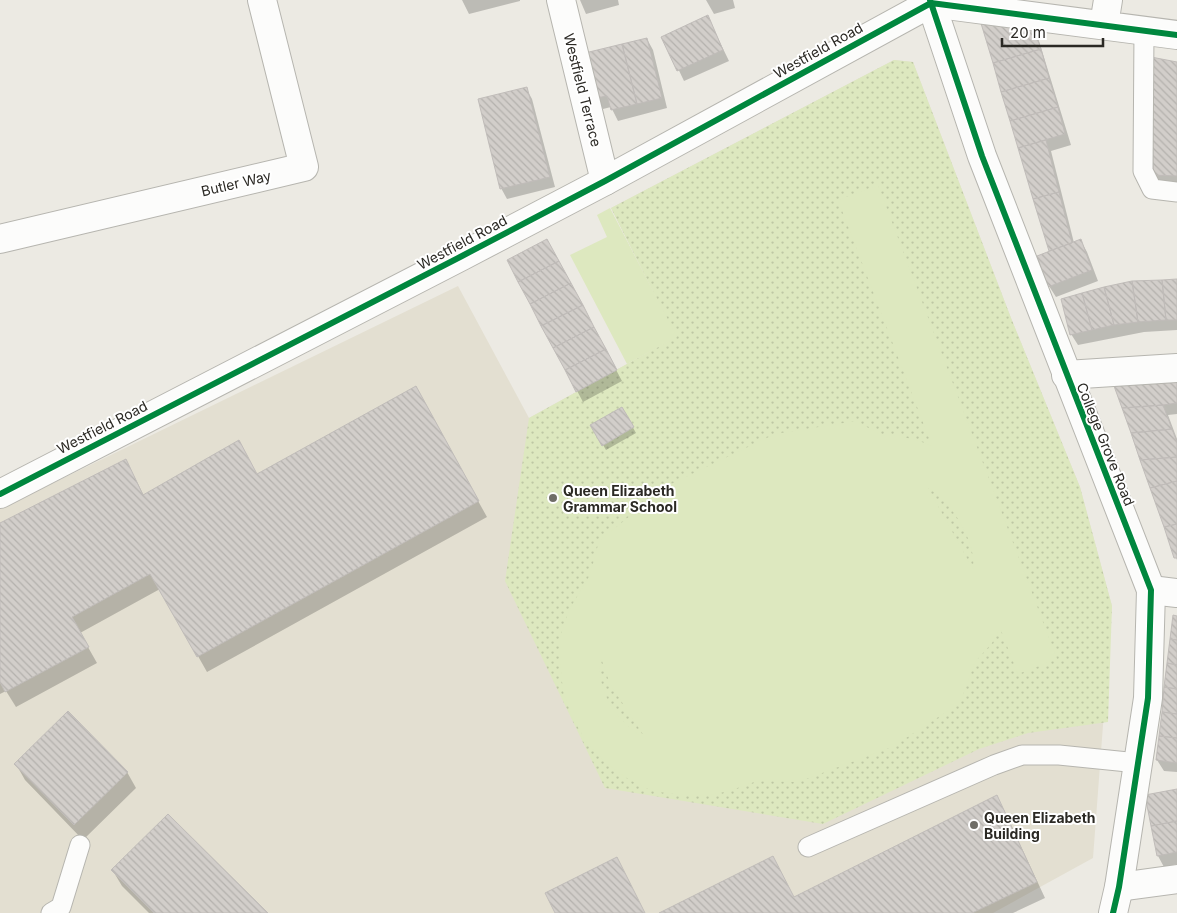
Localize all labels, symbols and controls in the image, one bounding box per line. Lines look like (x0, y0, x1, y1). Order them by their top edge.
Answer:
scale bar (1002, 15, 1103, 47)
street label: Westfield Road (770, 18, 866, 82)
text: 20 m (1010, 23, 1046, 42)
street label: Westfield Terrace (561, 31, 605, 149)
street label: Butler Way (199, 167, 273, 199)
street label: Westfield Road (414, 211, 510, 273)
street label: College Grove Road (1074, 380, 1138, 508)
street label: Westfield Road (54, 397, 150, 457)
place label: Queen Elizabeth Grammar School (563, 482, 677, 515)
marker: Queen Elizabeth Grammar School (547, 492, 559, 504)
place label: Queen Elizabeth Building (984, 809, 1096, 842)
marker: Queen Elizabeth Building (968, 819, 980, 831)

